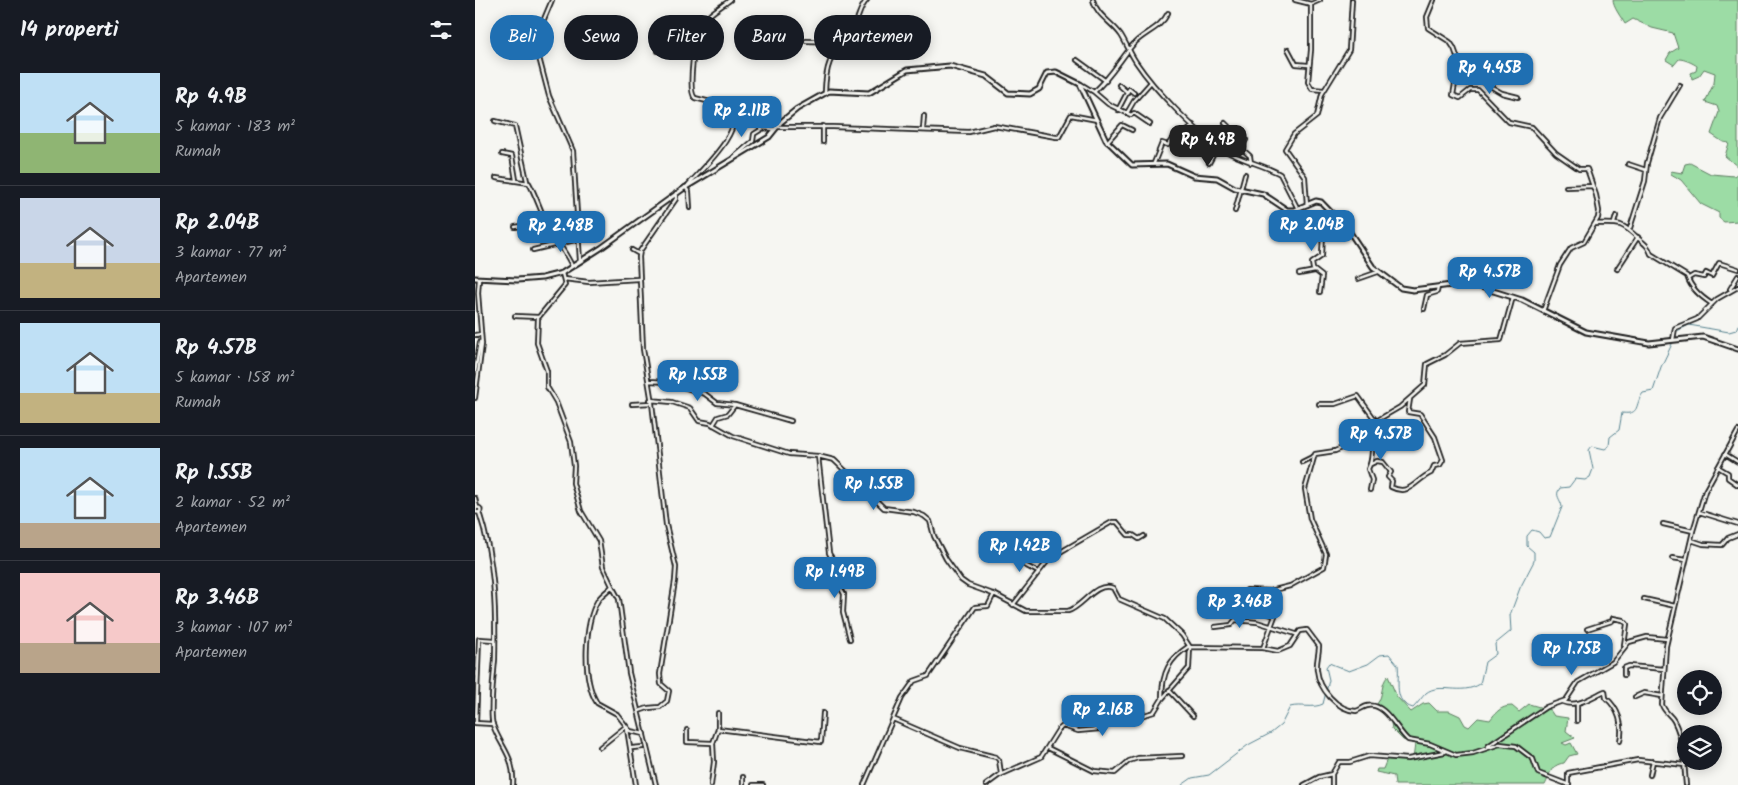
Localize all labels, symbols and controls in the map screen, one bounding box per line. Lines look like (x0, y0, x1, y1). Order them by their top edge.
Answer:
text: 14 properti (20, 14, 118, 47)
chip: Beli (490, 15, 554, 60)
chip: Sewa (564, 15, 638, 60)
chip: Filter (648, 15, 724, 60)
chip: Baru (734, 15, 804, 60)
chip: Apartemen (814, 15, 931, 60)
icon: filters (427, 16, 455, 44)
pin: Rp 4.45B (1438, 52, 1542, 95)
text: Rp 4.45B (1458, 56, 1522, 81)
text: Rp 4.9B (175, 81, 247, 114)
icon: home (60, 93, 120, 153)
pin: Rp 2.11B (690, 96, 794, 138)
text: Rp 2.11B (713, 99, 771, 124)
text: 5 kamar · 183 m² (175, 114, 295, 139)
pin: Rp 4.9B (1162, 124, 1254, 167)
text: Rp 4.9B (1181, 128, 1235, 153)
text: Rumah (175, 139, 221, 164)
text: Rp 2.04B (175, 207, 260, 240)
pin: Rp 2.48B (509, 210, 613, 253)
pin: Rp 2.04B (1260, 210, 1364, 252)
text: Rp 2.04B (1280, 213, 1344, 238)
text: Rp 2.48B (528, 214, 594, 239)
icon: home (60, 218, 120, 278)
text: 3 kamar · 77 m² (175, 240, 287, 265)
pin: Rp 4.57B (1438, 256, 1542, 299)
text: Rp 4.57B (1459, 260, 1521, 285)
text: Apartemen (175, 265, 247, 290)
text: Rp 4.57B (175, 332, 257, 365)
icon: home (60, 343, 120, 403)
pin: Rp 1.55B (646, 360, 750, 402)
text: Rp 1.55B (668, 363, 728, 388)
text: 5 kamar · 158 m² (175, 365, 295, 390)
text: Rumah (175, 390, 221, 415)
pin: Rp 4.57B (1329, 418, 1433, 461)
text: Rp 4.57B (1350, 422, 1412, 447)
text: Rp 1.55B (175, 457, 253, 490)
icon: home (60, 468, 120, 528)
pin: Rp 1.55B (822, 468, 926, 511)
text: Rp 1.55B (844, 472, 904, 497)
text: 2 kamar · 52 m² (175, 490, 290, 515)
text: Apartemen (175, 515, 247, 540)
pin: Rp 1.42B (968, 530, 1072, 573)
text: Rp 1.42B (989, 534, 1051, 559)
pin: Rp 1.49B (783, 556, 887, 599)
text: Rp 1.49B (805, 560, 865, 585)
text: Rp 3.46B (175, 582, 259, 615)
pin: Rp 3.46B (1188, 586, 1292, 629)
text: Rp 3.46B (1208, 590, 1272, 615)
icon: home (60, 593, 120, 653)
text: 3 kamar · 107 m² (175, 615, 292, 640)
pin: Rp 1.75B (1520, 634, 1624, 676)
text: Rp 1.75B (1543, 637, 1601, 662)
text: Apartemen (175, 640, 247, 665)
map controls (1677, 670, 1722, 770)
button: locate (1677, 670, 1722, 715)
pin: Rp 2.16B (1051, 694, 1155, 737)
text: Rp 2.16B (1073, 698, 1134, 723)
button: layers (1677, 725, 1722, 770)

